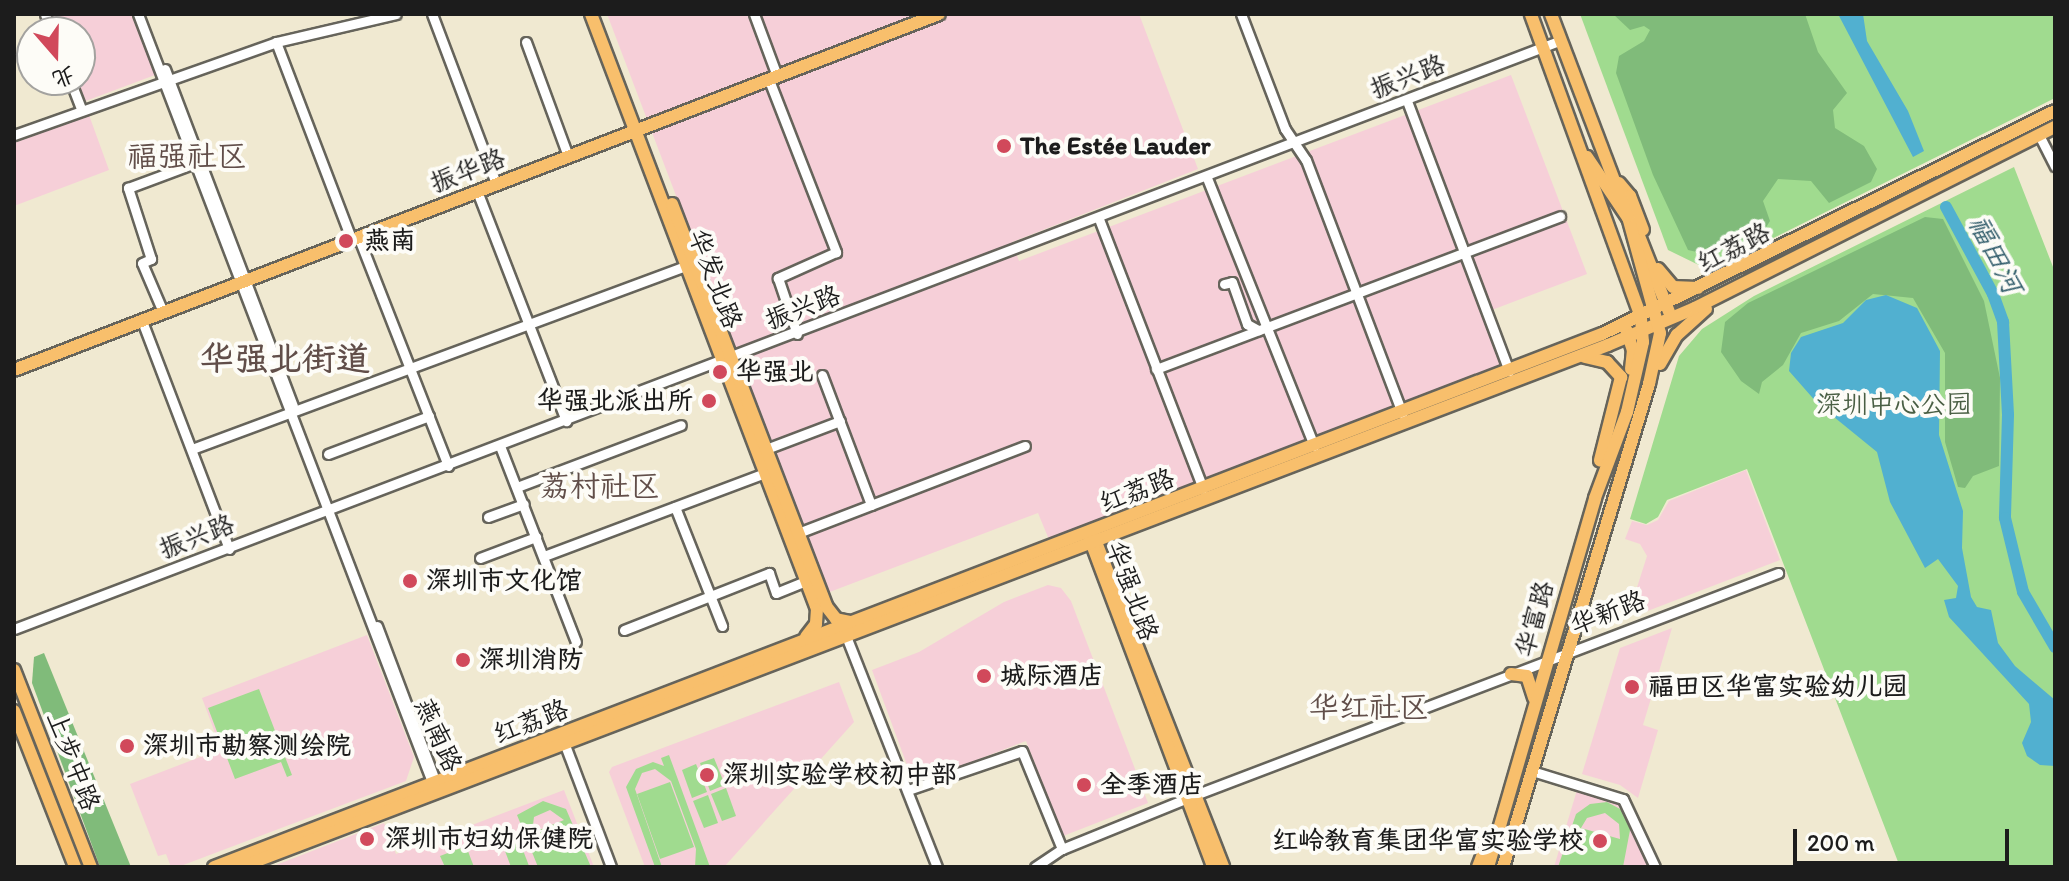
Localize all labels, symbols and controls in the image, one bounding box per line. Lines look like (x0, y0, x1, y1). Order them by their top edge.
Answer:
north arrow (16, 16, 96, 96)
street label: 振兴路 (1366, 48, 1450, 106)
text: 北 (49, 61, 79, 94)
place label: The Estée Lauder (1020, 130, 1211, 162)
marker: The Estée Lauder (995, 137, 1013, 155)
district label: 福强社区 (127, 138, 247, 174)
street label: 振华路 (426, 142, 510, 200)
water label: 福田河 (1962, 209, 2030, 299)
street label: 红荔路 (1692, 216, 1776, 280)
place label: 燕南 (364, 225, 416, 257)
street label: 华发北路 (682, 225, 748, 333)
marker: 燕南 (335, 230, 357, 252)
street label: 振兴路 (761, 279, 845, 337)
district label: 华强北街道 (200, 339, 370, 379)
place label: 华强北 (736, 356, 814, 388)
marker: 华强北 (711, 363, 729, 381)
place label: 华强北派出所 (537, 385, 693, 417)
park label: 深圳中心公园 (1816, 389, 1972, 421)
marker: 华强北派出所 (700, 392, 718, 410)
street label: 红荔路 (1095, 462, 1179, 520)
district label: 荔村社区 (540, 468, 660, 504)
street label: 振兴路 (155, 508, 239, 566)
street label: 华强北路 (1100, 537, 1164, 645)
place label: 深圳市文化馆 (426, 565, 582, 597)
marker: 深圳市文化馆 (401, 572, 419, 590)
street label: 华富路 (1509, 577, 1561, 661)
street label: 华新路 (1566, 584, 1650, 642)
place label: 深圳消防 (479, 644, 583, 676)
marker: 深圳消防 (454, 651, 472, 669)
place label: 城际酒店 (1000, 660, 1104, 692)
marker: 城际酒店 (975, 667, 993, 685)
place label: 福田区华富实验幼儿园 (1648, 671, 1908, 703)
marker: 福田区华富实验幼儿园 (1623, 678, 1641, 696)
district label: 华红社区 (1309, 689, 1429, 725)
street label: 燕南路 (408, 693, 468, 777)
street label: 红荔路 (489, 693, 573, 751)
street label: 上步中路 (40, 707, 106, 815)
place label: 深圳市勘察测绘院 (143, 730, 351, 762)
marker: 深圳市勘察测绘院 (118, 737, 136, 755)
place label: 深圳实验学校初中部 (723, 759, 957, 791)
marker: 深圳实验学校初中部 (698, 766, 716, 784)
place label: 全季酒店 (1100, 769, 1204, 801)
marker: 全季酒店 (1075, 776, 1093, 794)
scale bar (1797, 813, 2013, 863)
place label: 深圳市妇幼保健院 (385, 823, 593, 855)
place label: 红岭教育集团华富实验学校 (1272, 825, 1584, 857)
marker: 深圳市妇幼保健院 (356, 828, 378, 850)
text: 200 m (1807, 828, 1875, 857)
marker: 红岭教育集团华富实验学校 (1591, 832, 1609, 850)

